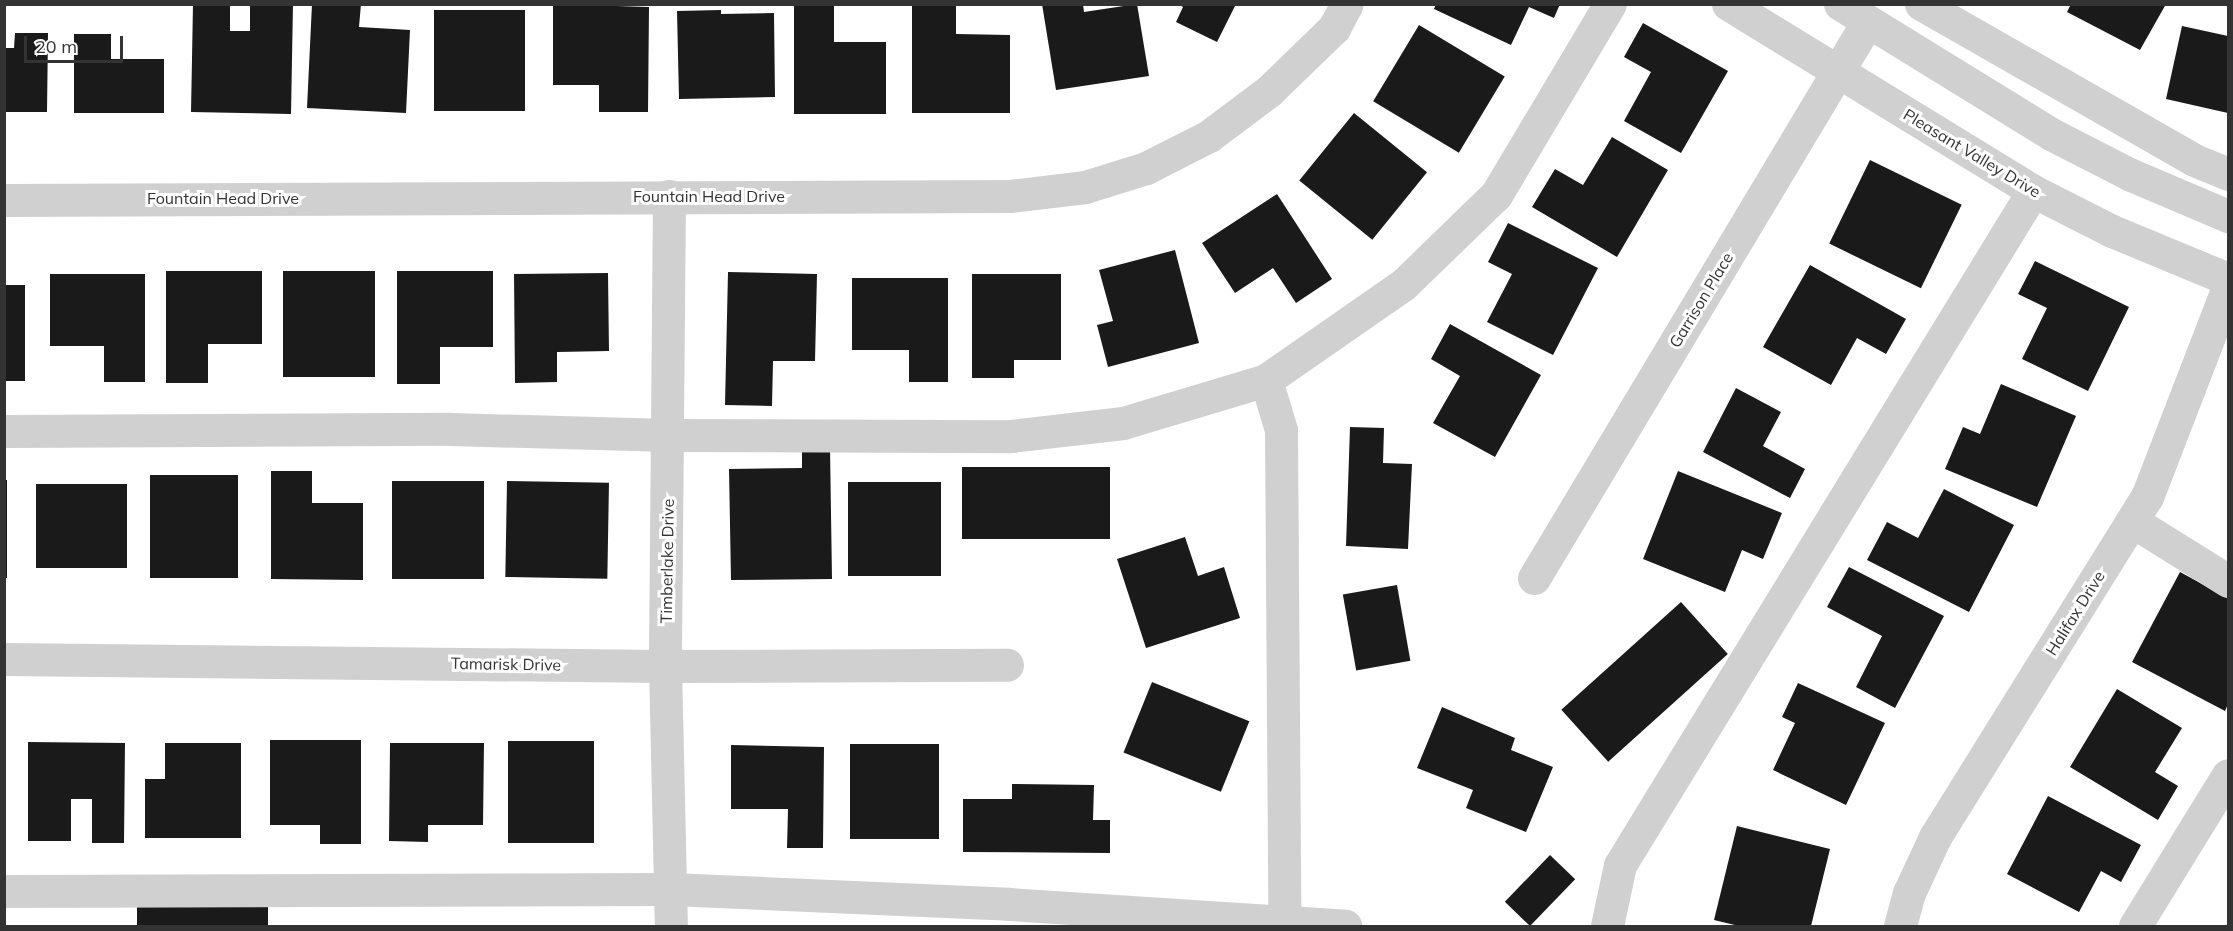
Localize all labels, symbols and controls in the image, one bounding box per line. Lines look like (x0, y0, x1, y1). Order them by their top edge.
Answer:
scale bar (27, 24, 126, 62)
text: 20 m (35, 35, 77, 58)
street label: Pleasant Valley Drive (1900, 104, 2044, 202)
street label: Fountain Head Drive (633, 186, 785, 206)
street label: Fountain Head Drive (147, 188, 299, 208)
street label: Garrison Place (1665, 249, 1737, 351)
street label: Timberlake Drive (656, 499, 678, 623)
street label: Halifax Drive (2041, 567, 2109, 659)
street label: Tamarisk Drive (451, 653, 561, 675)

